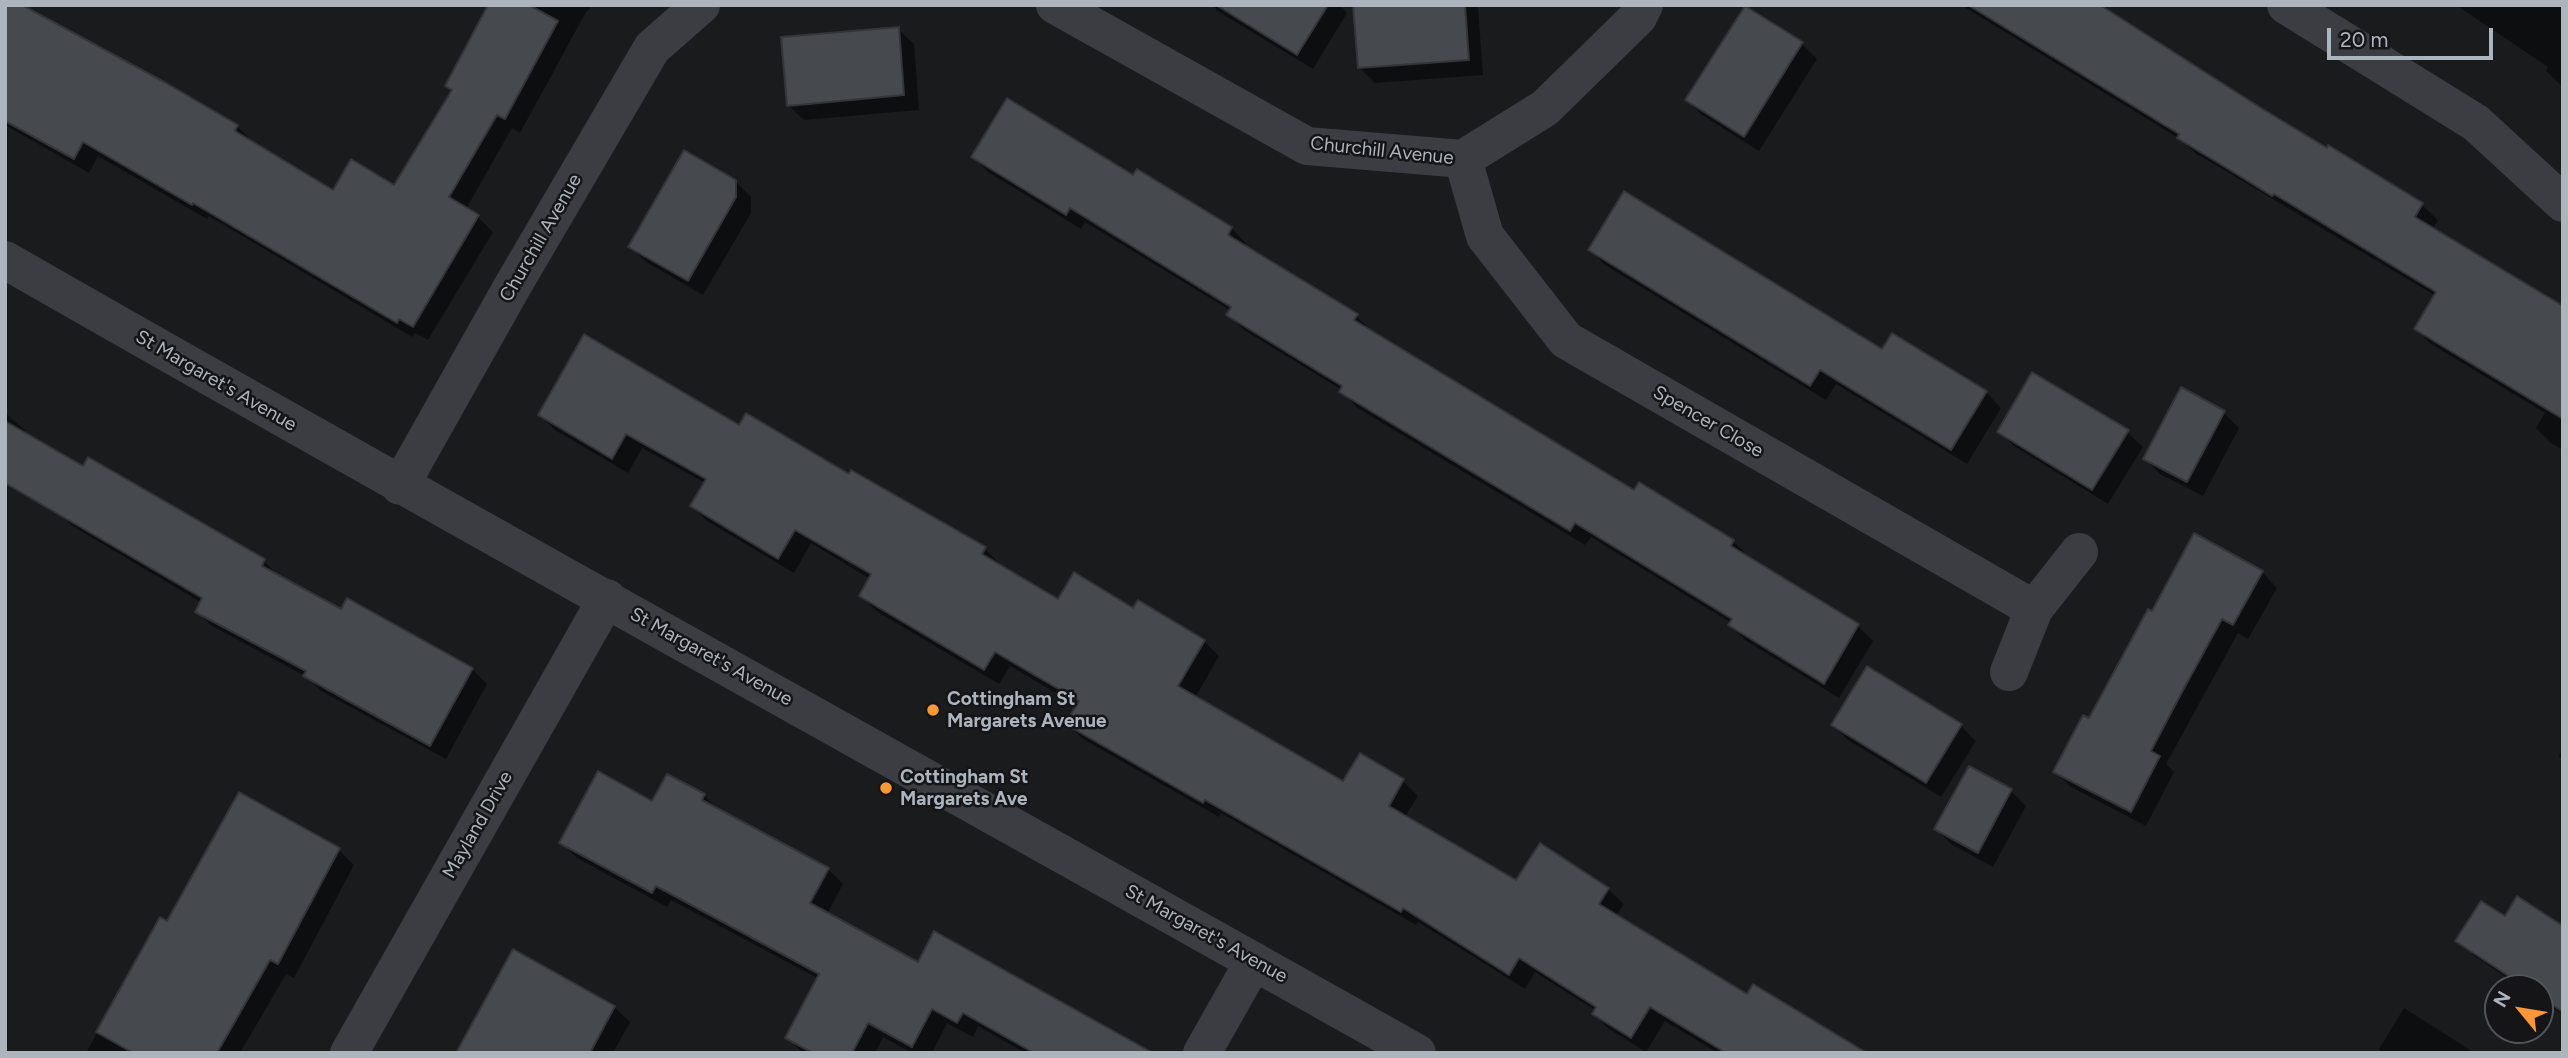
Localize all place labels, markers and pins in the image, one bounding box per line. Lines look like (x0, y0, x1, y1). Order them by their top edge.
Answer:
place label: Cottingham St Margarets Avenue (947, 688, 1107, 732)
marker: Cottingham St Margarets Avenue (925, 702, 941, 718)
place label: Cottingham St Margarets Ave (900, 766, 1028, 810)
marker: Cottingham St Margarets Ave (878, 780, 894, 796)

